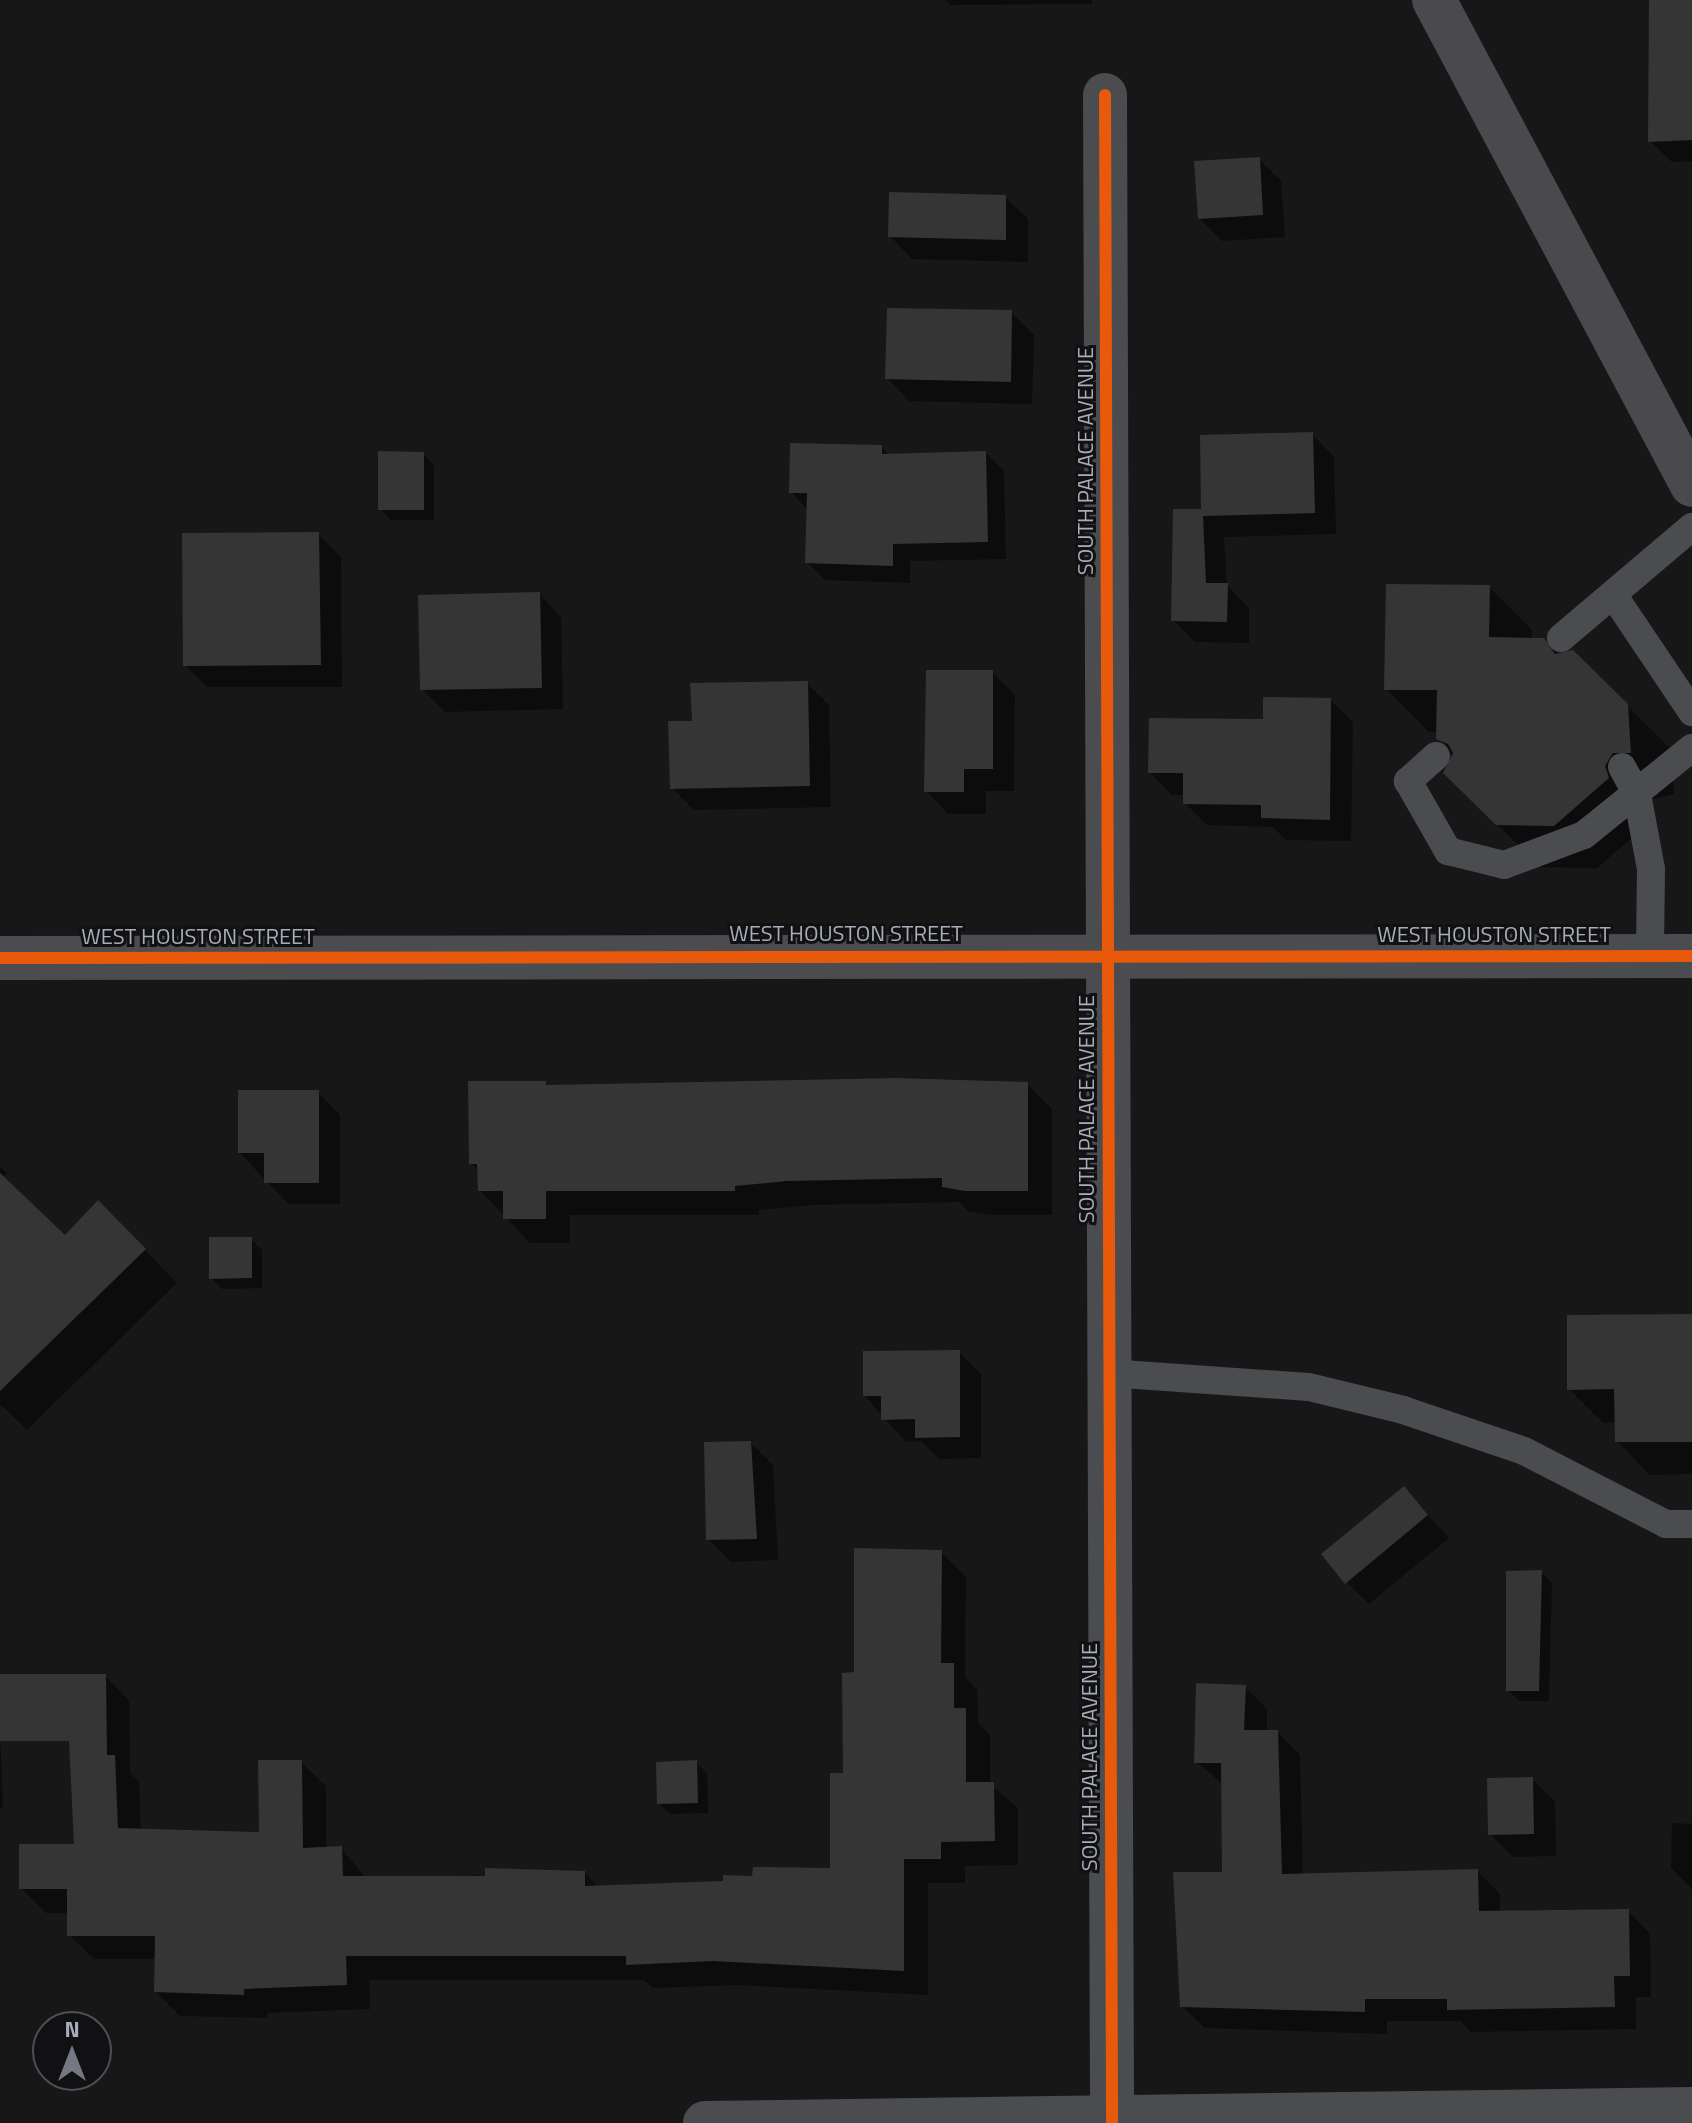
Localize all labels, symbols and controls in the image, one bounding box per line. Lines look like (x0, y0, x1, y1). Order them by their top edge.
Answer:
street label: SOUTH PALACE AVENUE (1073, 347, 1099, 575)
street label: WEST HOUSTON STREET (729, 921, 963, 947)
street label: WEST HOUSTON STREET (1377, 922, 1611, 948)
street label: WEST HOUSTON STREET (81, 924, 315, 950)
street label: SOUTH PALACE AVENUE (1074, 995, 1100, 1223)
street label: SOUTH PALACE AVENUE (1077, 1643, 1103, 1871)
north arrow (32, 2011, 112, 2091)
text: N (64, 2012, 80, 2046)

